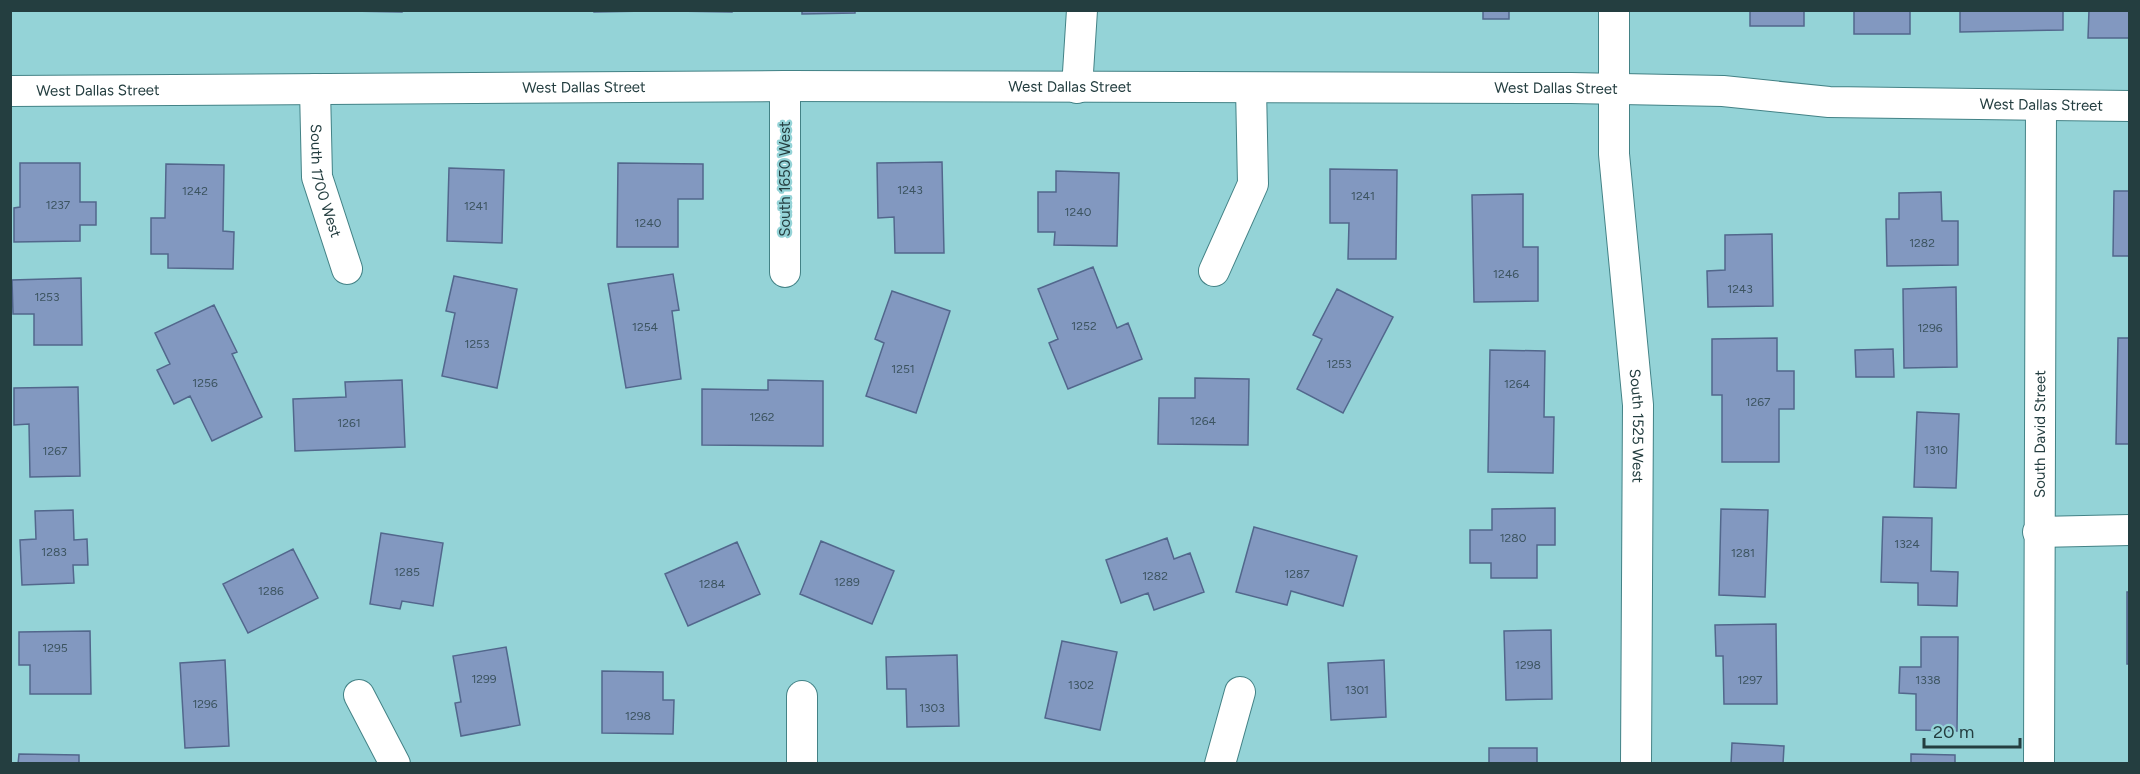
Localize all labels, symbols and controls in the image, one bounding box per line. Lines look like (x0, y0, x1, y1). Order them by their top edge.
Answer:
street label: West Dallas Street (522, 78, 646, 97)
street label: West Dallas Street (1008, 78, 1132, 96)
street label: West Dallas Street (1494, 79, 1618, 98)
street label: West Dallas Street (36, 81, 160, 100)
street label: West Dallas Street (1980, 95, 2104, 115)
street label: South 1650 West (776, 121, 794, 237)
street label: South 1700 West (307, 124, 345, 240)
house number: 1243 (897, 183, 923, 197)
house number: 1242 (182, 184, 208, 198)
house number: 1241 (1351, 189, 1375, 203)
house number: 1237 (46, 198, 71, 212)
house number: 1241 (464, 199, 488, 213)
house number: 1240 (1065, 205, 1092, 219)
house number: 1240 (635, 216, 662, 230)
house number: 1282 (1909, 236, 1935, 250)
house number: 1246 (1493, 267, 1519, 281)
house number: 1243 (1727, 282, 1753, 296)
house number: 1253 (34, 290, 60, 304)
house number: 1252 (1071, 319, 1097, 333)
house number: 1254 (632, 320, 659, 334)
house number: 1296 (1917, 321, 1943, 335)
house number: 1253 (464, 337, 490, 351)
house number: 1253 (1326, 357, 1352, 371)
house number: 1251 (891, 362, 915, 376)
street label: South 1525 West (1626, 368, 1647, 483)
street label: South David Street (2031, 370, 2049, 498)
house number: 1256 (192, 376, 218, 390)
house number: 1264 (1504, 377, 1530, 391)
house number: 1267 (1746, 395, 1771, 409)
house number: 1262 (749, 410, 775, 424)
house number: 1264 (1190, 414, 1216, 428)
house number: 1261 (337, 416, 361, 430)
house number: 1310 (1924, 443, 1948, 457)
house number: 1267 (43, 444, 68, 458)
house number: 1280 (1500, 531, 1527, 545)
house number: 1324 (1894, 537, 1920, 551)
house number: 1283 (41, 545, 67, 559)
house number: 1281 (1731, 546, 1755, 560)
house number: 1285 (394, 565, 420, 579)
house number: 1287 (1284, 567, 1310, 581)
house number: 1282 (1142, 569, 1168, 583)
house number: 1289 (834, 575, 860, 589)
house number: 1284 (699, 577, 726, 591)
house number: 1286 (258, 584, 284, 598)
house number: 1295 (42, 641, 68, 655)
house number: 1298 (1515, 658, 1541, 672)
house number: 1299 (471, 672, 497, 686)
house number: 1297 (1738, 673, 1763, 687)
house number: 1338 (1915, 673, 1941, 687)
house number: 1302 (1068, 678, 1094, 692)
house number: 1301 (1345, 683, 1369, 697)
house number: 1296 (192, 697, 218, 711)
house number: 1303 (919, 701, 945, 715)
house number: 1298 (625, 709, 651, 723)
scale bar (1924, 711, 2020, 749)
text: 20 m (1933, 721, 1974, 743)

